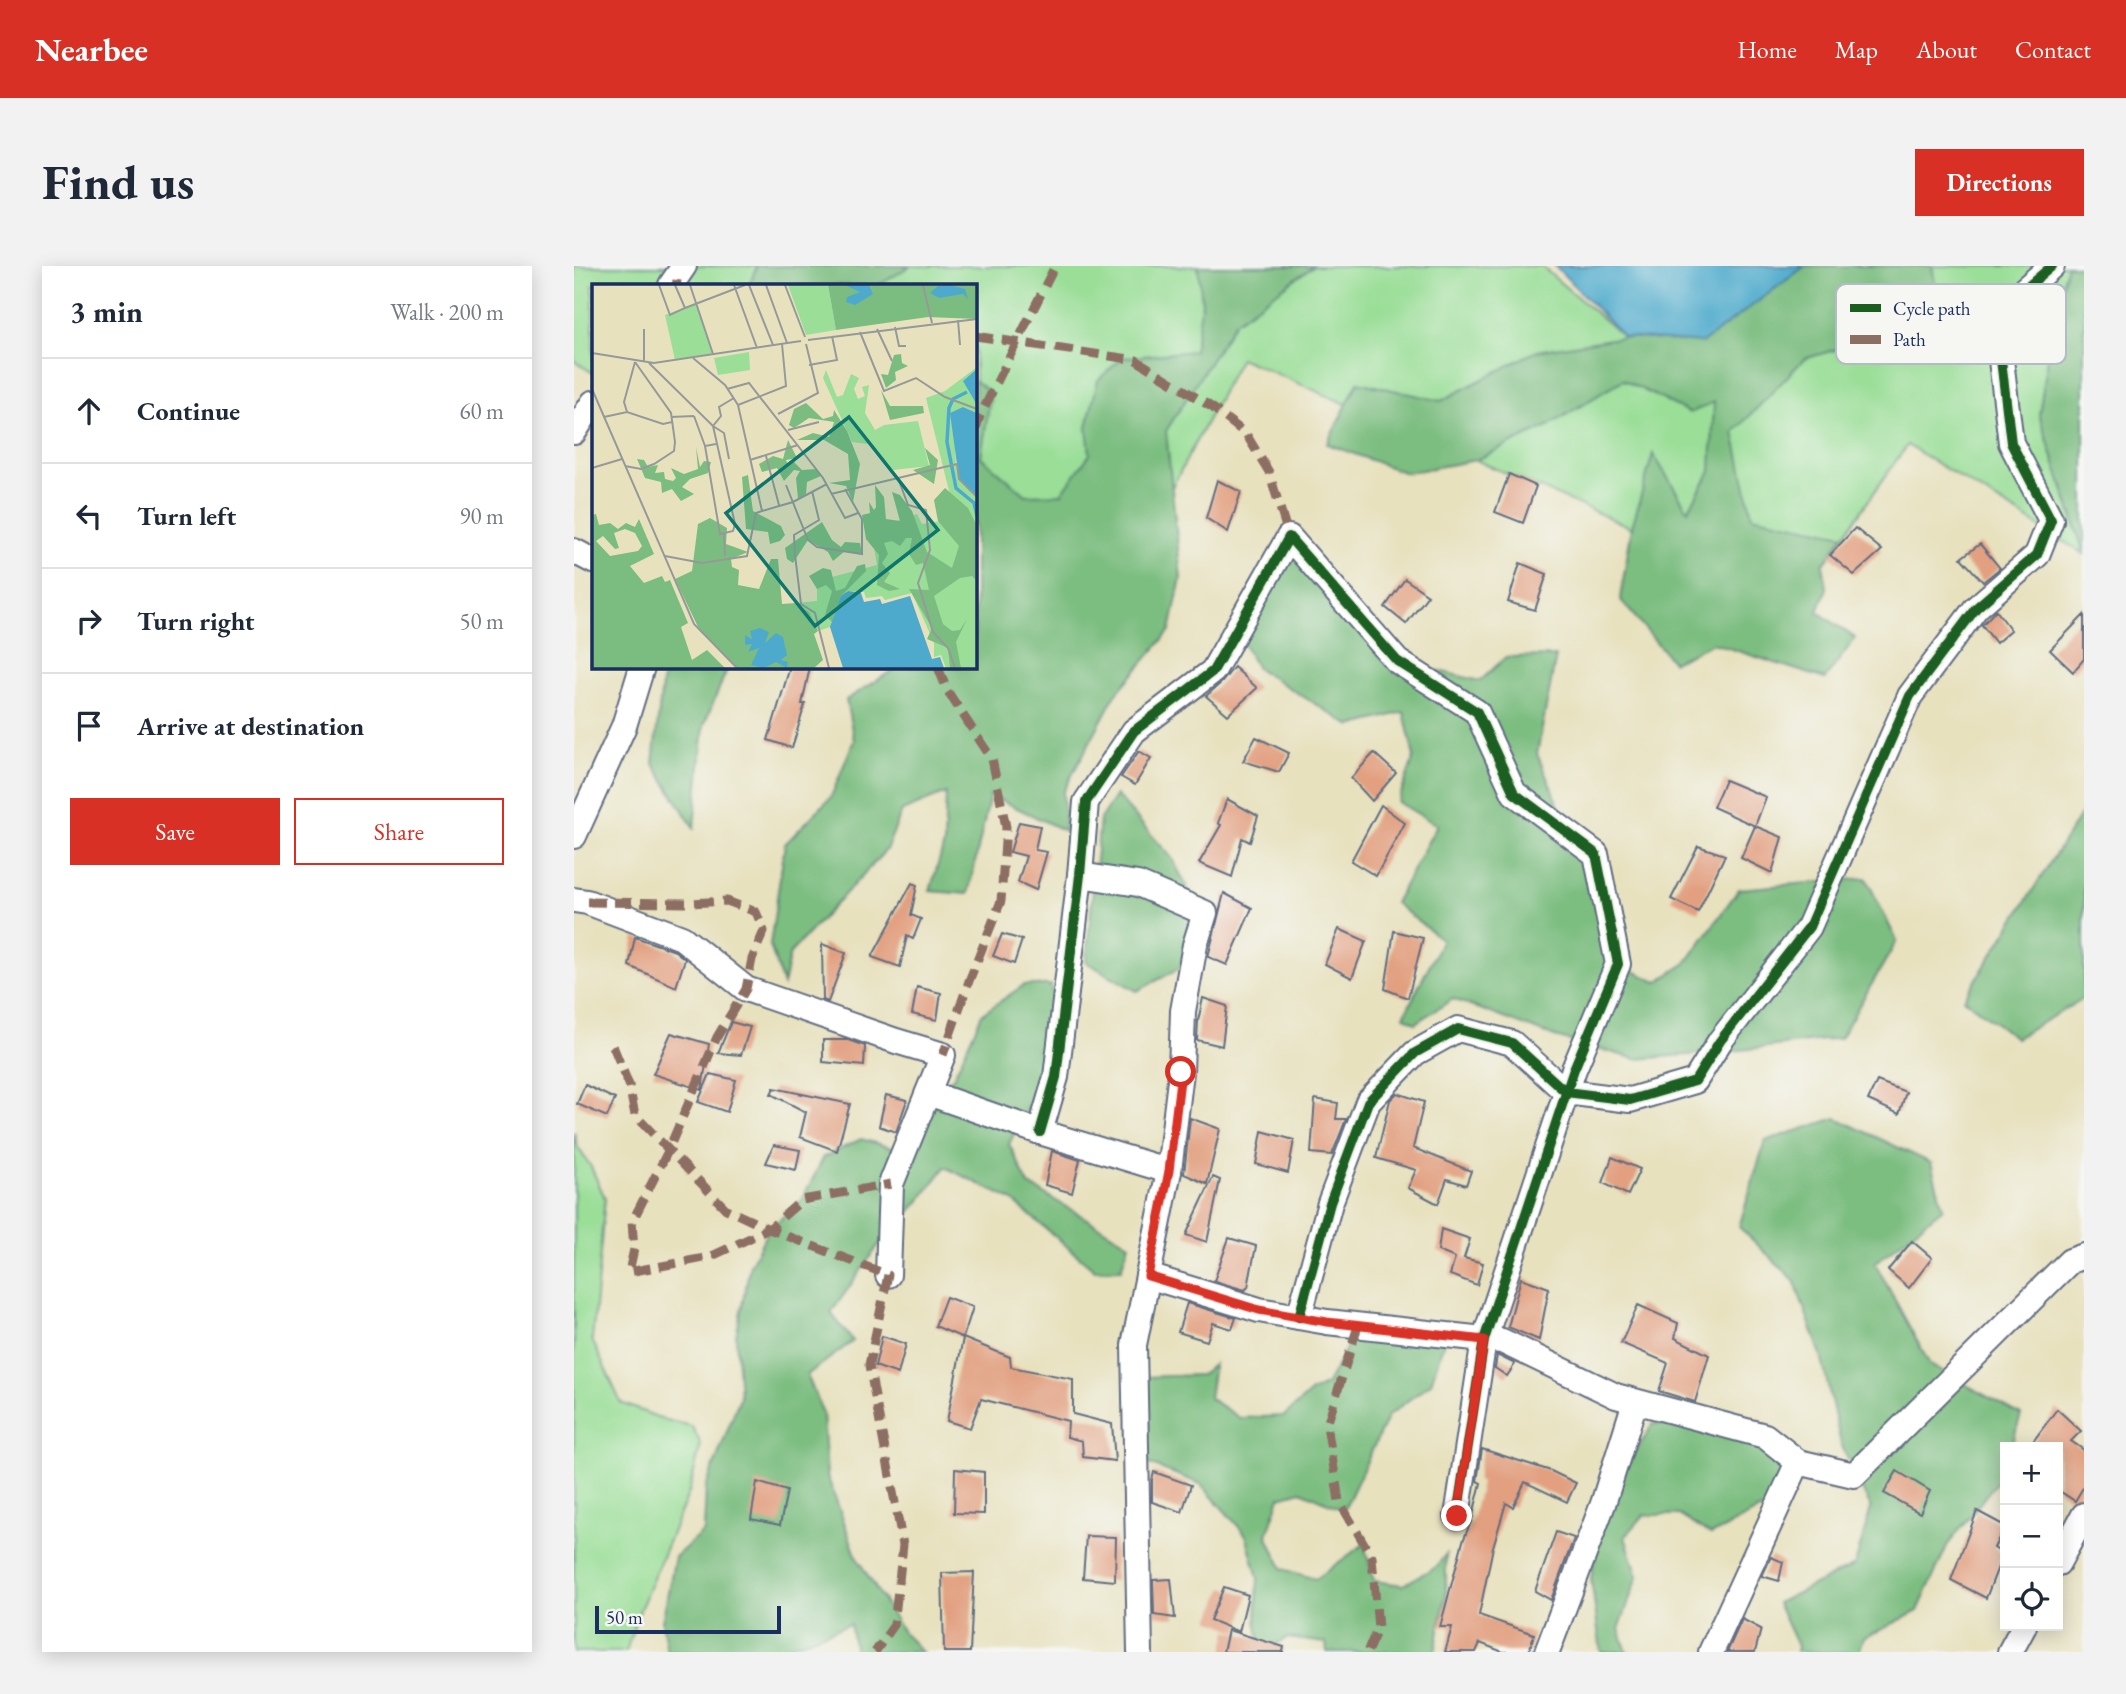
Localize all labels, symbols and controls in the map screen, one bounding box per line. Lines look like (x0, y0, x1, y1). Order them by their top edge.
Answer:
text: Nearbee (35, 28, 148, 71)
text: Home (1737, 34, 1797, 65)
text: Map (1835, 34, 1878, 65)
text: About (1916, 34, 1977, 65)
text: Contact (2015, 34, 2091, 65)
button: Directions (1915, 149, 2084, 216)
text: Find us (42, 150, 194, 214)
inset map (592, 284, 976, 668)
legend (1836, 284, 2066, 364)
text: 3 min (70, 292, 143, 331)
text: Cycle path (1893, 296, 1971, 321)
text: Walk · 200 m (390, 297, 504, 327)
text: Path (1893, 327, 1926, 352)
icon: ahead (70, 392, 108, 430)
text: Continue (137, 394, 240, 428)
text: 60 m (459, 396, 504, 426)
icon: left (70, 497, 108, 535)
text: Turn left (137, 499, 236, 533)
text: 90 m (459, 501, 504, 531)
icon: right (70, 602, 108, 640)
text: Turn right (137, 604, 255, 638)
text: 50 m (459, 606, 504, 636)
icon: arrive (70, 707, 108, 745)
text: Arrive at destination (137, 709, 364, 743)
button: Save (70, 798, 280, 865)
button: Share (294, 798, 504, 865)
route start (1165, 1056, 1196, 1087)
map controls (2000, 1442, 2063, 1631)
button: + (2000, 1442, 2063, 1505)
route end (1441, 1500, 1472, 1531)
button: − (2000, 1505, 2063, 1568)
button: locate (2000, 1568, 2063, 1631)
scale bar (595, 1603, 780, 1635)
text: 50 m (606, 1605, 643, 1630)

